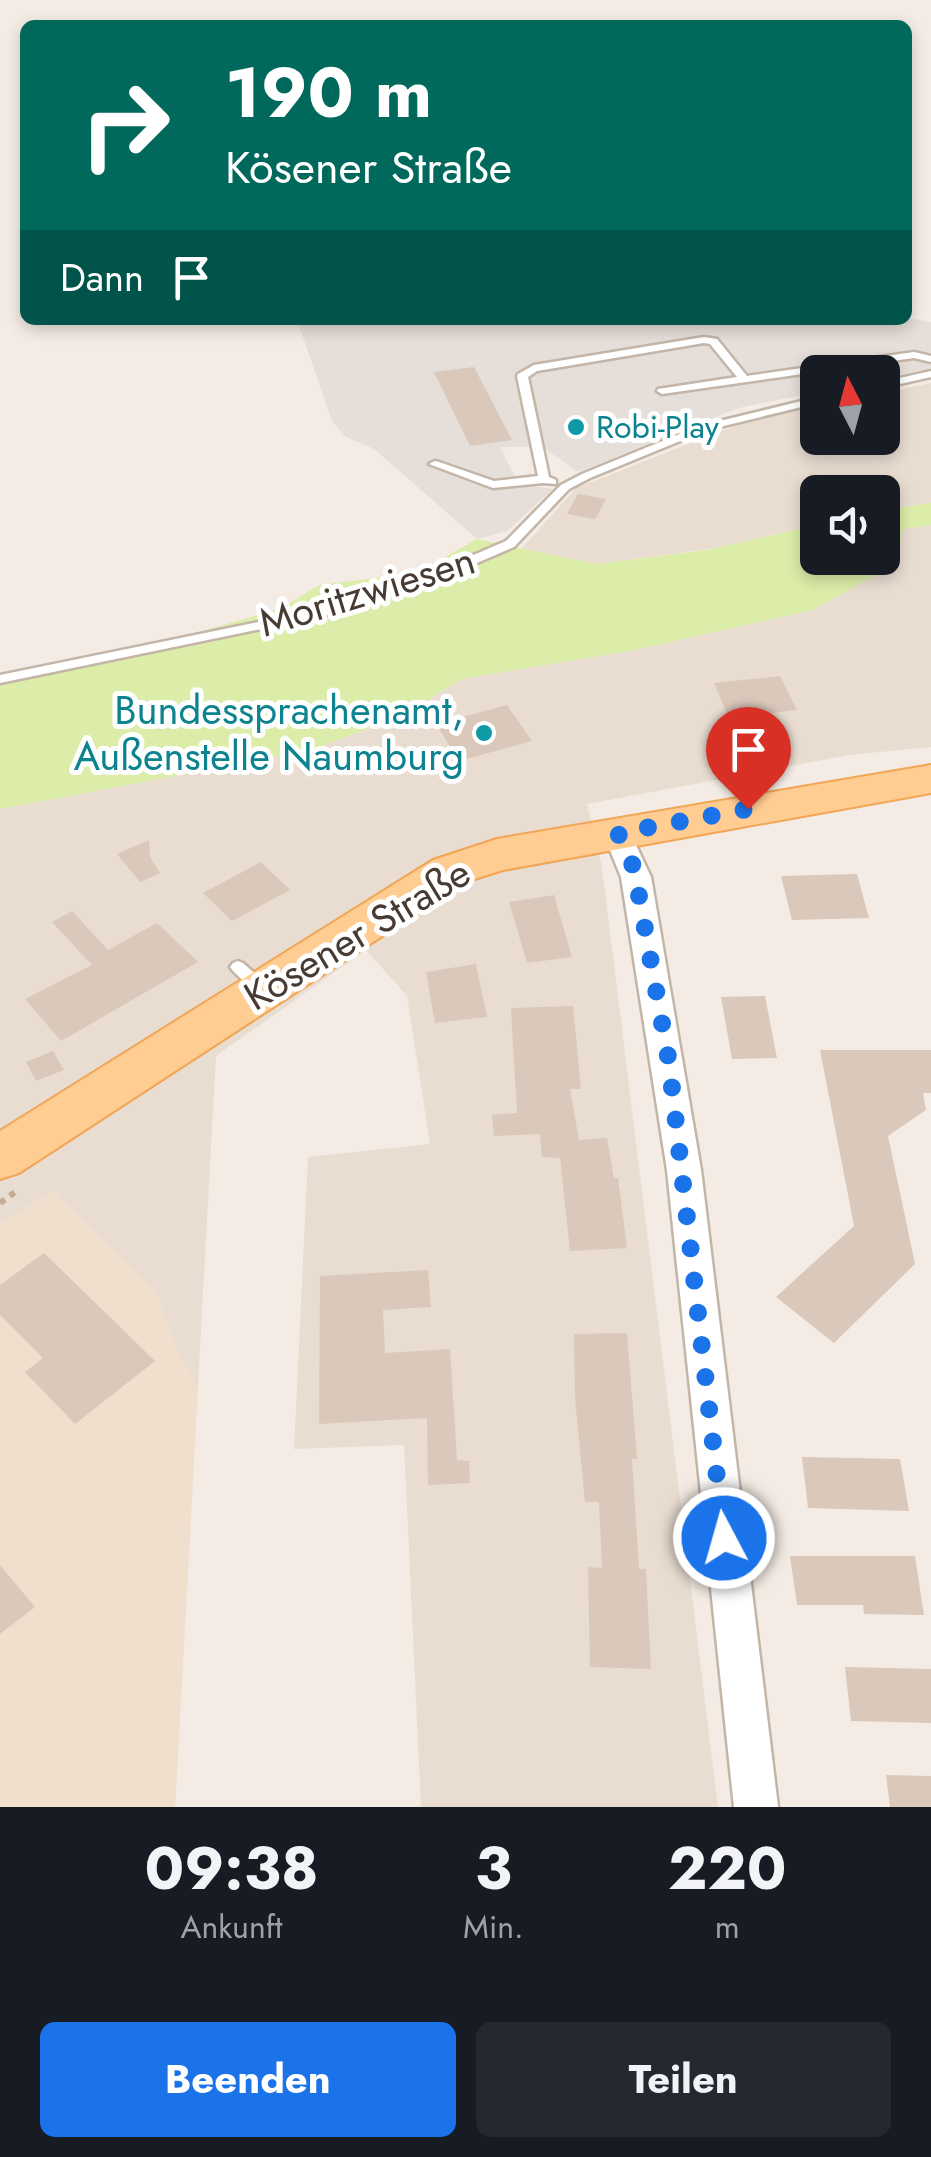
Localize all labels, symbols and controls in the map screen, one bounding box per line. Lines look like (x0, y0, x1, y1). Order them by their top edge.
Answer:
text: 190 m (225, 42, 432, 143)
icon: right (60, 60, 190, 190)
text: Kösener Straße (225, 135, 512, 200)
text: Dann (60, 250, 144, 305)
icon: arrive (164, 250, 219, 305)
north arrow (800, 355, 900, 455)
map controls (800, 355, 900, 575)
place label: Robi-Play (596, 404, 720, 450)
marker: Robi-Play (565, 416, 587, 438)
button: sound (800, 475, 900, 575)
street label: Moritzwiesen (252, 531, 482, 651)
place label: Bundessprachenamt, Außenstelle Naumburg (74, 681, 464, 785)
pin (706, 707, 791, 810)
marker: Bundessprachenamt, Außenstelle Naumburg (473, 722, 495, 744)
icon: arrive (721, 722, 776, 777)
street label: Kösener Straße (233, 843, 481, 1025)
position arrow (672, 1486, 776, 1590)
text: 09:38 (144, 1825, 319, 1912)
text: 3 (475, 1825, 512, 1912)
text: 220 (668, 1825, 787, 1912)
text: Ankunft (180, 1904, 283, 1950)
text: Min. (463, 1904, 524, 1950)
text: m (715, 1904, 740, 1950)
button: Beenden (40, 2022, 456, 2137)
button: Teilen (476, 2022, 891, 2137)

